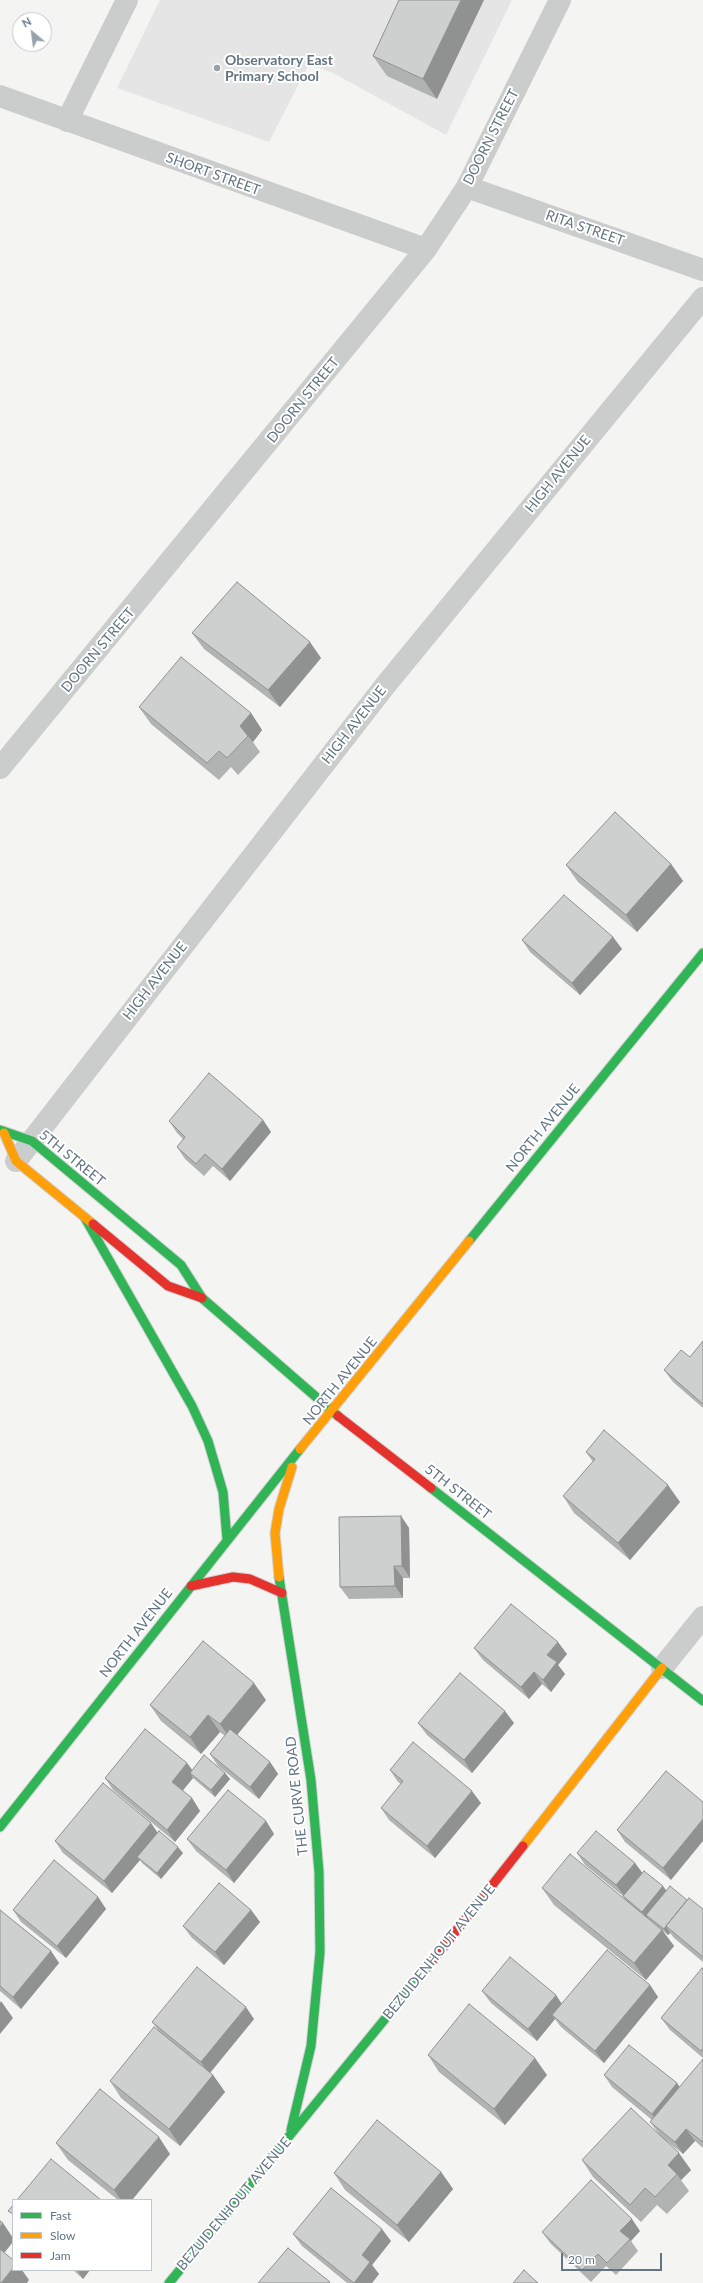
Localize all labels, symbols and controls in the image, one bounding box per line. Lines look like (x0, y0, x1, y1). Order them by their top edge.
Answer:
north arrow (12, 12, 52, 52)
text: N (20, 14, 33, 30)
place label: Observatory East Primary School (225, 52, 333, 84)
marker: Observatory East Primary School (212, 63, 222, 73)
street label: DOORN STREET (460, 86, 522, 188)
street label: SHORT STREET (164, 149, 262, 199)
street label: RITA STREET (543, 207, 627, 249)
street label: DOORN STREET (263, 354, 343, 446)
street label: HIGH AVENUE (522, 432, 594, 516)
street label: DOORN STREET (58, 604, 138, 696)
street label: HIGH AVENUE (318, 683, 390, 767)
street label: HIGH AVENUE (119, 939, 191, 1023)
street label: NORTH AVENUE (502, 1081, 584, 1175)
street label: 5TH STREET (36, 1126, 108, 1190)
street label: NORTH AVENUE (299, 1334, 381, 1428)
street label: 5TH STREET (421, 1461, 495, 1523)
street label: NORTH AVENUE (96, 1585, 176, 1681)
street label: THE CURVE ROAD (282, 1736, 312, 1856)
street label: BEZUIDENHOUT AVENUE (379, 1881, 499, 2023)
street label: BEZUIDENHOUT AVENUE (173, 2134, 295, 2274)
legend (12, 2199, 152, 2271)
text: Fast (50, 2208, 71, 2223)
text: Slow (50, 2228, 75, 2243)
scale bar (563, 2245, 664, 2271)
text: Jam (50, 2248, 71, 2263)
text: 20 m (568, 2252, 595, 2267)

